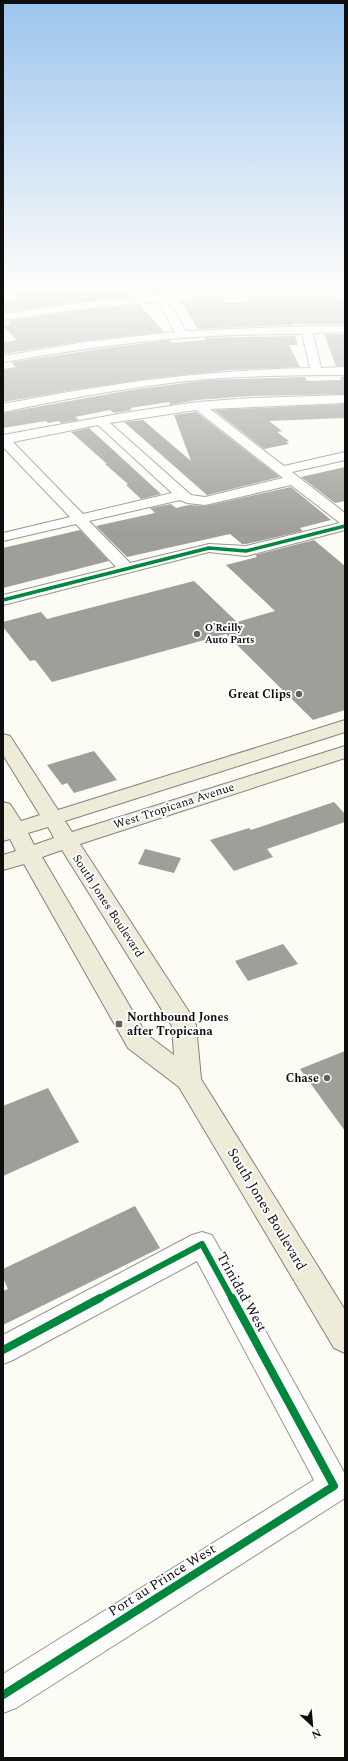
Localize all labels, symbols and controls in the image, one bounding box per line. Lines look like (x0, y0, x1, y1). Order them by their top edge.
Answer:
place label: O'Reilly Auto Parts (205, 620, 254, 648)
marker: O'Reilly Auto Parts (192, 629, 202, 639)
place label: Great Clips (228, 685, 291, 704)
marker: Great Clips (294, 689, 304, 699)
street label: West Tropicana Avenue (111, 777, 237, 835)
street label: South Jones Boulevard (67, 851, 149, 962)
place label: Northbound Jones after Tropicana (127, 1008, 229, 1041)
marker: Northbound Jones after Tropicana (114, 1019, 124, 1029)
place label: Chase (286, 1069, 319, 1088)
marker: Chase (322, 1073, 332, 1083)
street label: South Jones Boulevard (222, 1144, 312, 1274)
street label: Trinidad West (211, 1248, 273, 1336)
street label: Port au Prince West (104, 1538, 220, 1622)
north arrow (292, 1705, 332, 1745)
text: N (308, 1724, 324, 1743)

